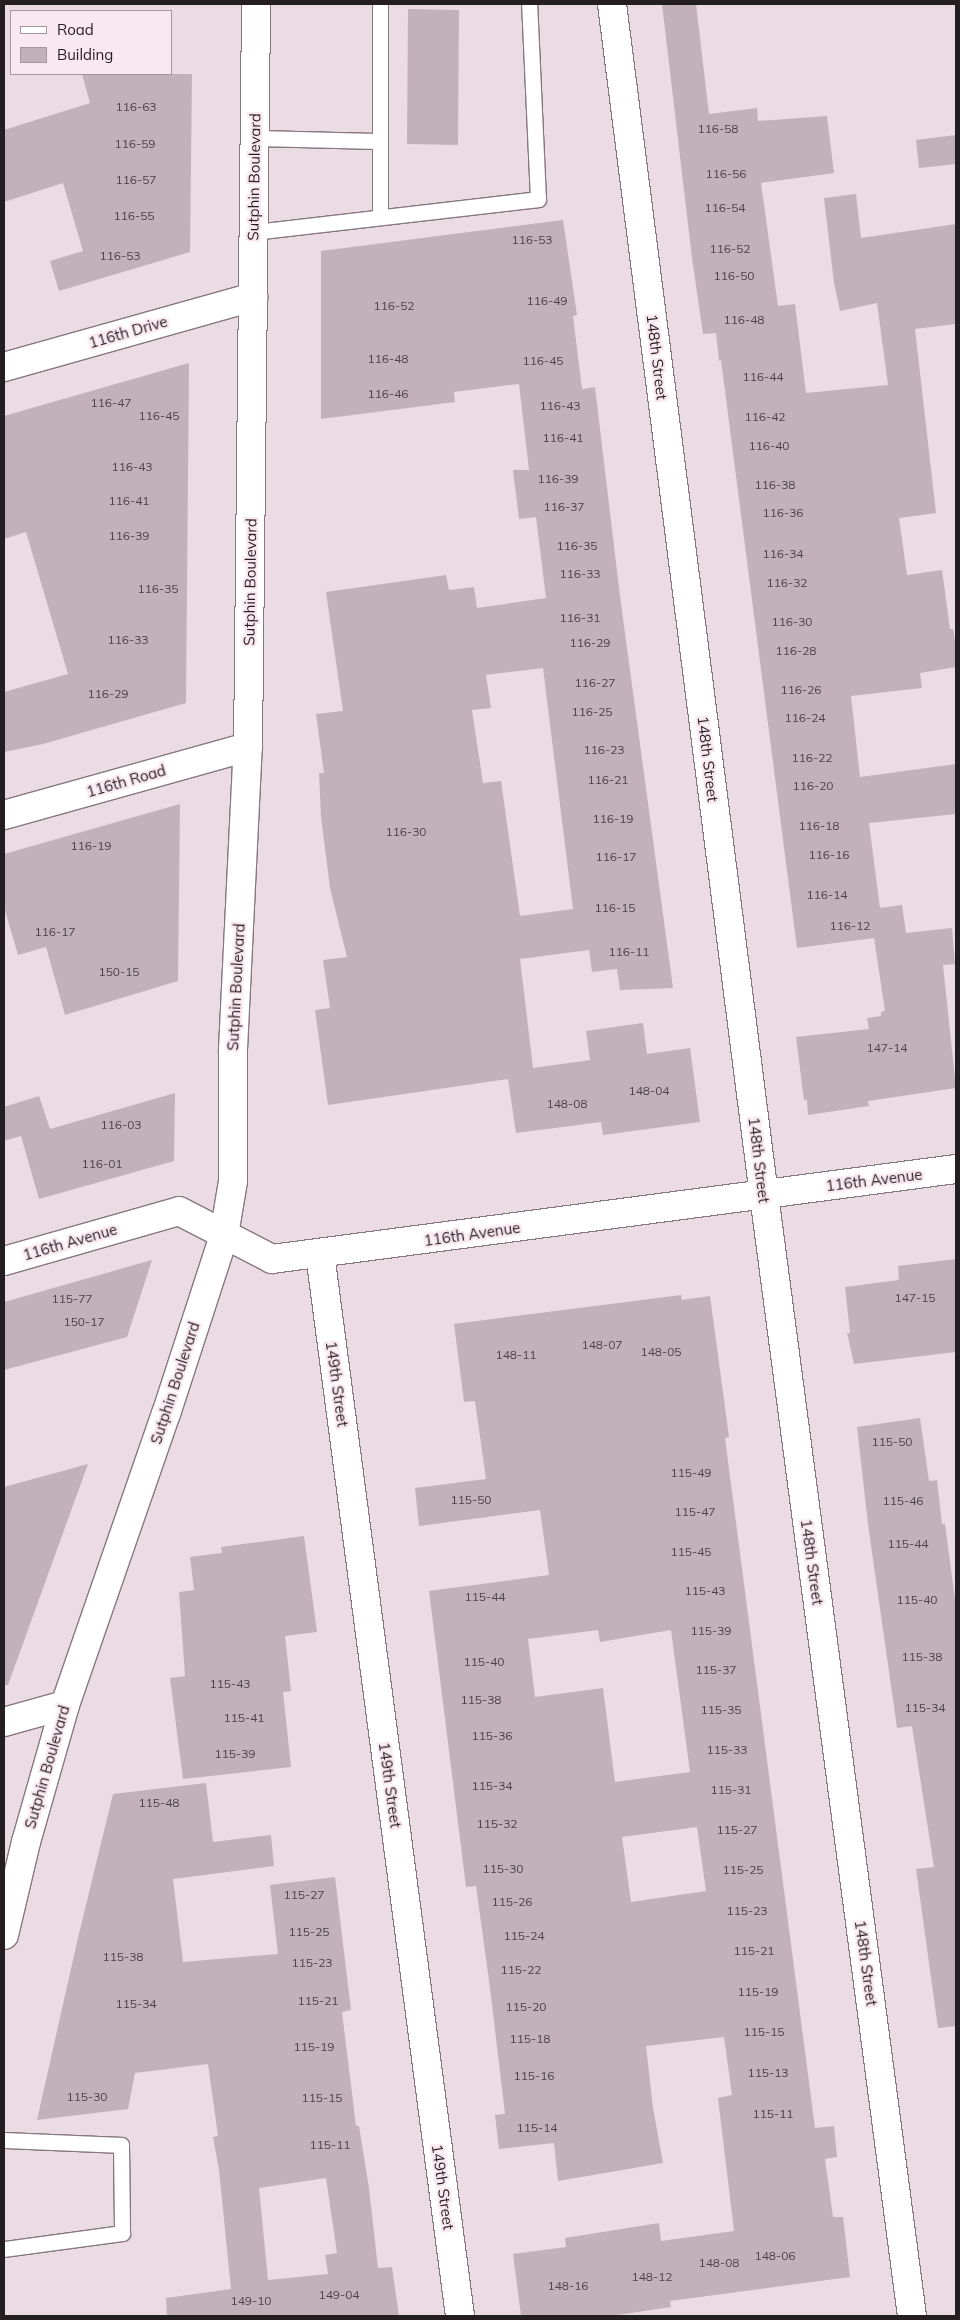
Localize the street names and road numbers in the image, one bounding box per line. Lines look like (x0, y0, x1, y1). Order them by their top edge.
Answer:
street label: Sutphin Boulevard (244, 113, 264, 241)
street label: 116th Drive (86, 312, 170, 352)
street label: 148th Street (643, 313, 671, 401)
street label: Sutphin Boulevard (240, 518, 260, 646)
street label: 148th Street (694, 715, 722, 803)
street label: 116th Road (84, 761, 168, 801)
street label: Sutphin Boulevard (224, 923, 248, 1051)
street label: 148th Street (745, 1116, 773, 1204)
street label: 116th Avenue (825, 1165, 923, 1195)
street label: 116th Avenue (423, 1218, 521, 1250)
street label: 116th Avenue (21, 1220, 119, 1264)
street label: Sutphin Boulevard (147, 1320, 203, 1446)
street label: 149th Street (322, 1340, 352, 1428)
street label: 148th Street (797, 1518, 827, 1606)
street label: Sutphin Boulevard (21, 1703, 73, 1831)
street label: 149th Street (375, 1741, 405, 1829)
street label: 148th Street (851, 1919, 881, 2007)
street label: 149th Street (428, 2143, 458, 2231)

